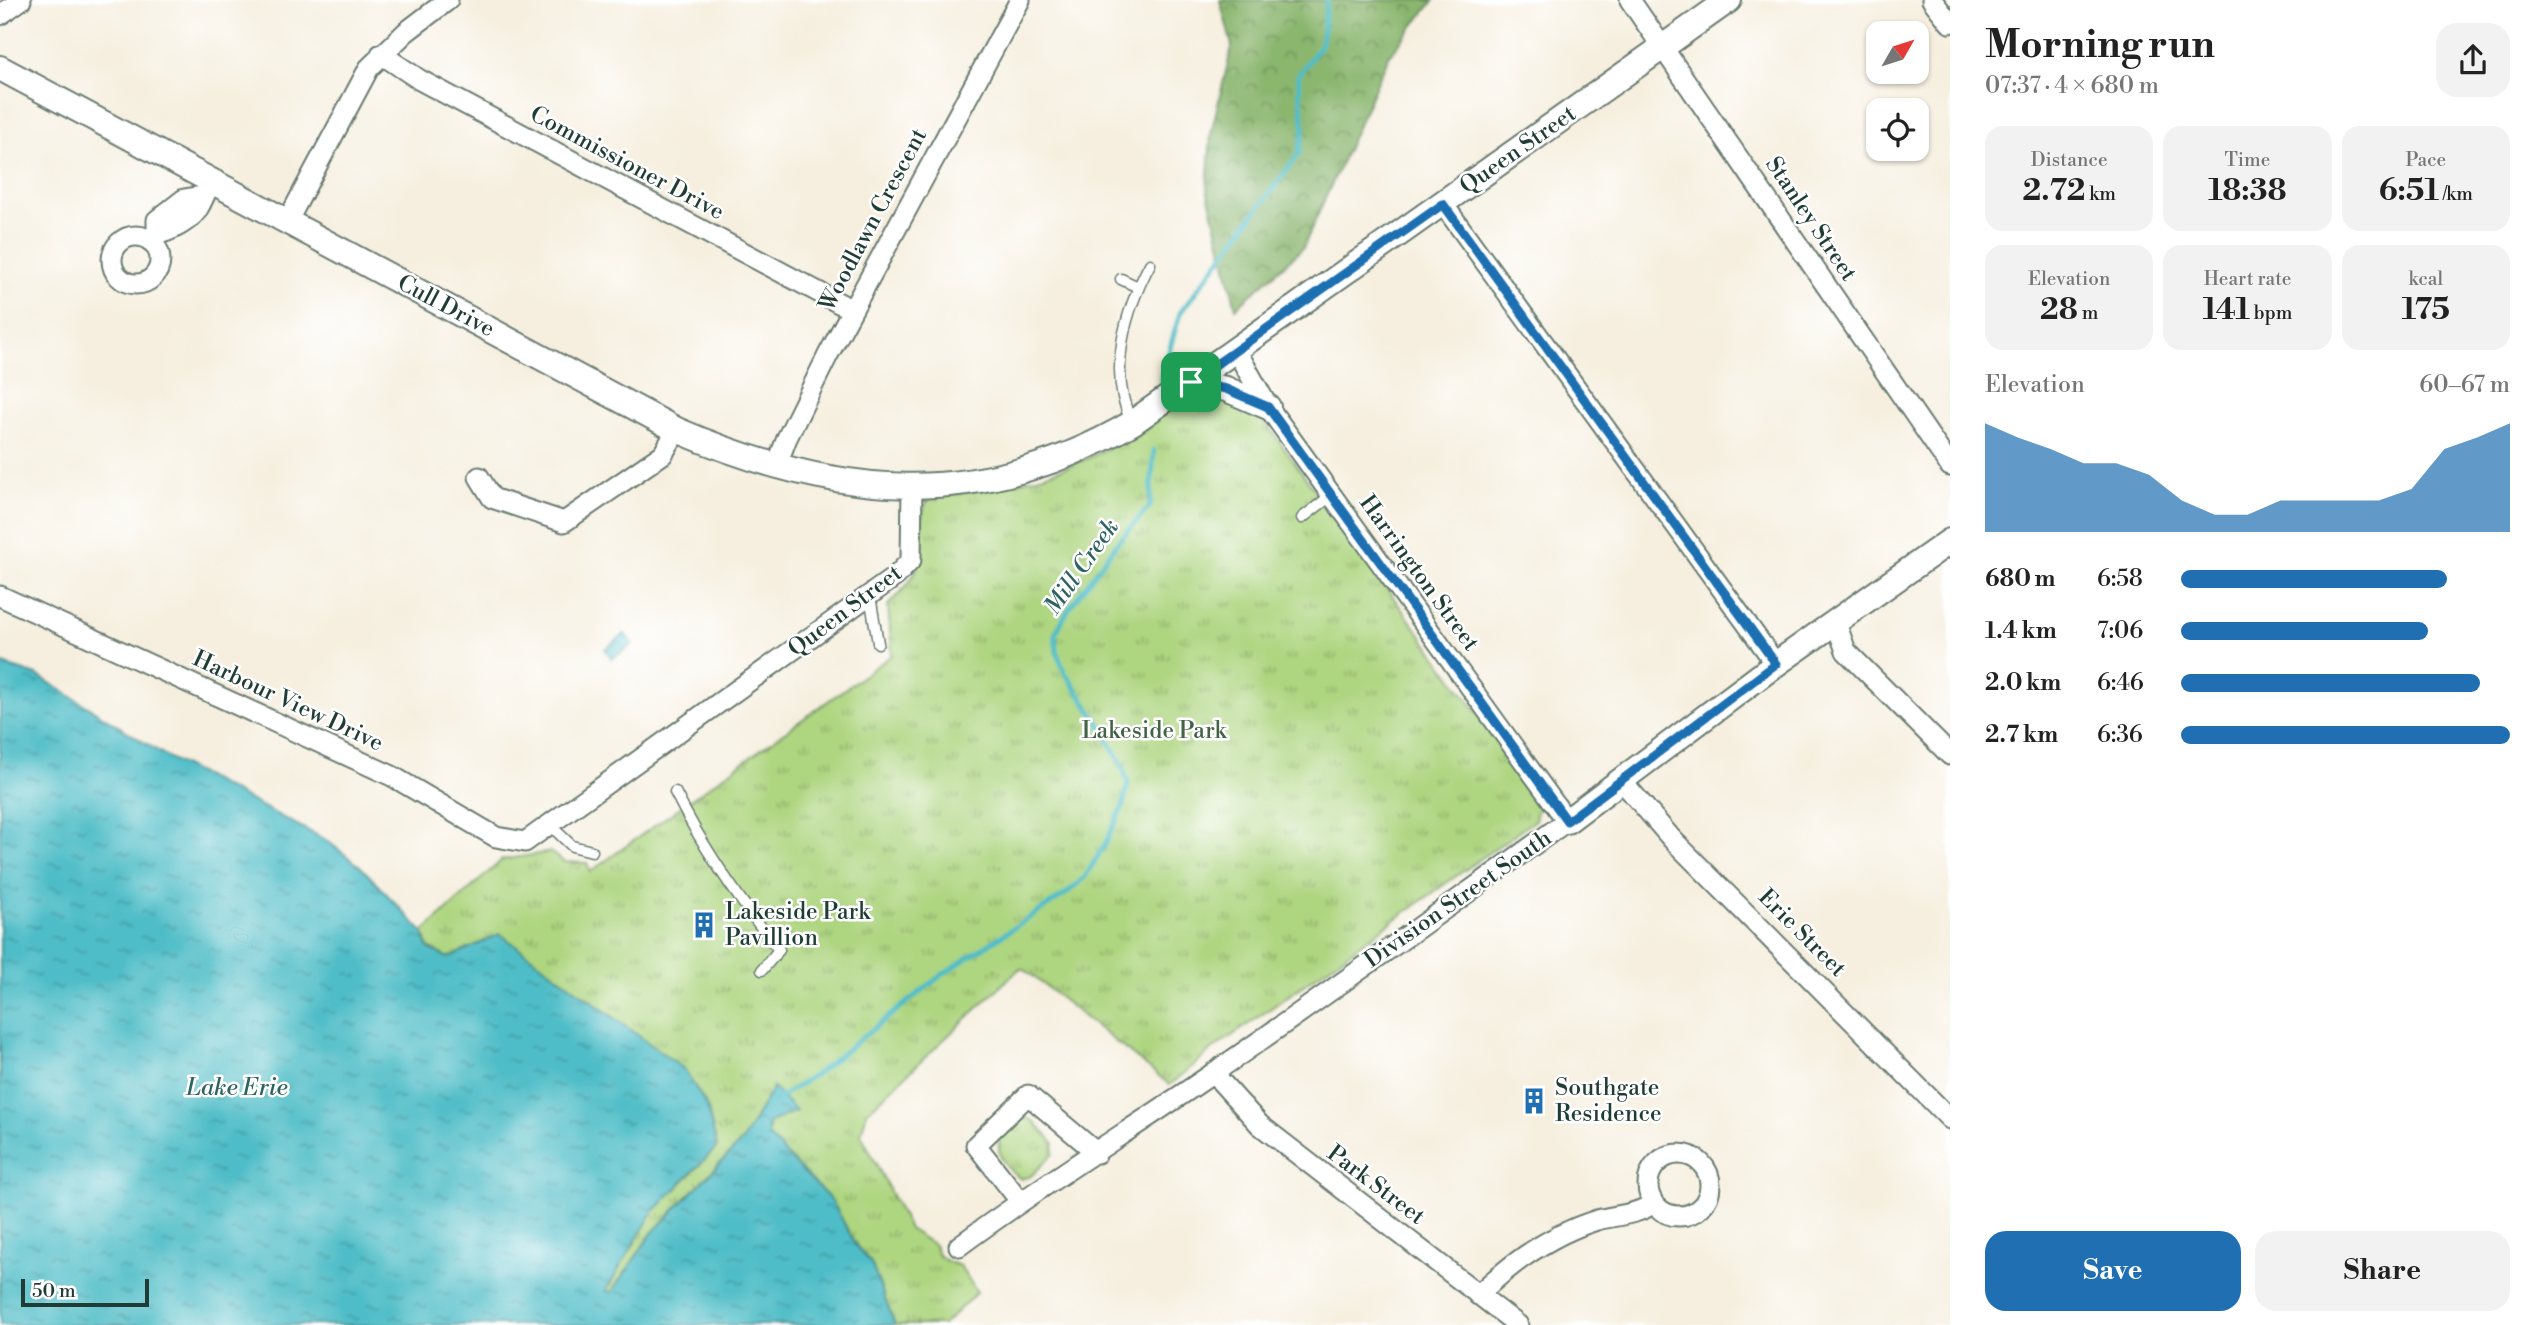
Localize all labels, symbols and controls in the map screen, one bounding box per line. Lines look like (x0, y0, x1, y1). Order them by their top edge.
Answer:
north arrow (1866, 21, 1928, 84)
map controls (1866, 21, 1929, 161)
text: Morning run (1985, 22, 2215, 69)
button: share (2436, 23, 2510, 97)
text: 07:37 · 4 × 680 m (1985, 72, 2159, 100)
button: locate (1866, 98, 1929, 161)
street label: Commissioner Drive (525, 100, 729, 226)
street label: Queen Street (1455, 100, 1581, 200)
street label: Woodlawn Crescent (812, 124, 933, 317)
text: Distance (2031, 148, 2108, 172)
text: Time (2225, 148, 2270, 172)
text: Pace (2405, 148, 2446, 172)
street label: Stanley Street (1759, 152, 1863, 286)
text: 2.72 (2022, 172, 2085, 210)
text: 18:38 (2208, 172, 2287, 210)
text: 6:51 (2379, 172, 2439, 210)
text: km (2085, 182, 2116, 206)
text: /km (2439, 182, 2473, 206)
text: Elevation (2028, 267, 2110, 291)
text: Heart rate (2204, 267, 2291, 291)
text: kcal (2409, 267, 2443, 291)
street label: Cull Drive (393, 269, 499, 343)
text: 28 (2040, 291, 2078, 329)
text: 141 (2203, 291, 2250, 329)
text: 175 (2402, 291, 2450, 329)
text: m (2078, 301, 2098, 325)
text: bpm (2250, 301, 2292, 325)
pin (1161, 352, 1221, 412)
icon: arrive (1172, 363, 1210, 401)
text: Elevation (1985, 371, 2085, 399)
text: 60–67 m (2419, 371, 2510, 399)
street label: Harrington Street (1353, 490, 1485, 656)
water label: Mill Creek (1038, 513, 1126, 621)
street label: Queen Street (783, 559, 907, 663)
text: 680 m (1985, 565, 2055, 593)
text: 6:58 (2097, 565, 2143, 593)
text: 1.4 km (1985, 617, 2057, 645)
text: 7:06 (2097, 617, 2143, 645)
street label: Harbour View Drive (188, 645, 388, 757)
text: 2.0 km (1985, 669, 2061, 697)
text: 6:46 (2097, 669, 2144, 697)
park label: Lakeside Park (1081, 717, 1228, 745)
text: 2.7 km (1985, 721, 2058, 749)
text: 6:36 (2097, 721, 2143, 749)
street label: Division Street South (1359, 824, 1557, 974)
street label: Erie Street (1752, 883, 1852, 983)
place label: Lakeside Park Pavillion (725, 898, 871, 952)
building icon: Lakeside Park Pavillion (689, 910, 719, 940)
water label: Lake Erie (185, 1073, 288, 1103)
place label: Southgate Residence (1555, 1074, 1662, 1128)
building icon: Southgate Residence (1519, 1086, 1549, 1116)
street label: Park Street (1322, 1139, 1430, 1231)
button: Save (1985, 1231, 2241, 1311)
button: Share (2255, 1231, 2510, 1311)
scale bar (21, 1276, 149, 1308)
text: 50 m (32, 1279, 76, 1303)

